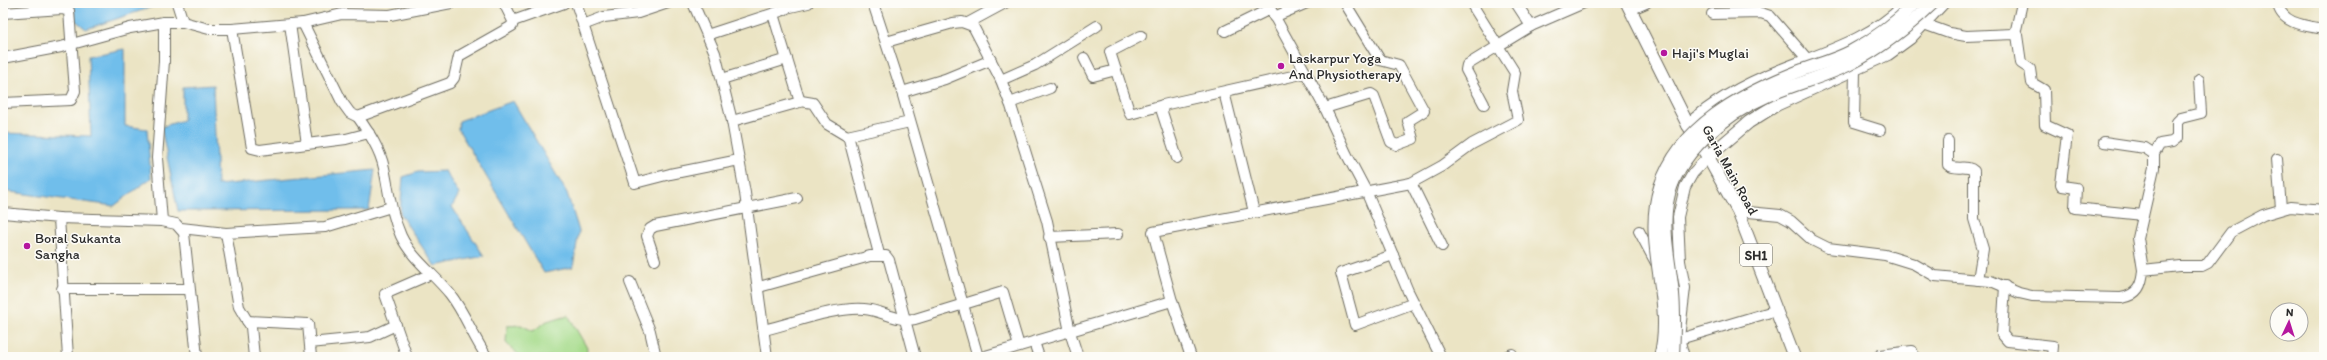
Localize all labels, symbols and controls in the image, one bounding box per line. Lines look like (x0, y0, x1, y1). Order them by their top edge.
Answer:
place label: Haji's Muglai (1672, 45, 1749, 62)
marker: Haji's Muglai (1659, 48, 1669, 58)
place label: Laskarpur Yoga And Physiotherapy (1289, 50, 1402, 83)
marker: Laskarpur Yoga And Physiotherapy (1276, 61, 1286, 71)
street label: Garia Main Road (1698, 122, 1762, 218)
place label: Boral Sukanta Sangha (35, 230, 121, 263)
marker: Boral Sukanta Sangha (22, 241, 32, 251)
road number: SH1 (1740, 244, 1772, 266)
north arrow (2269, 302, 2309, 342)
text: N (2285, 306, 2294, 319)

